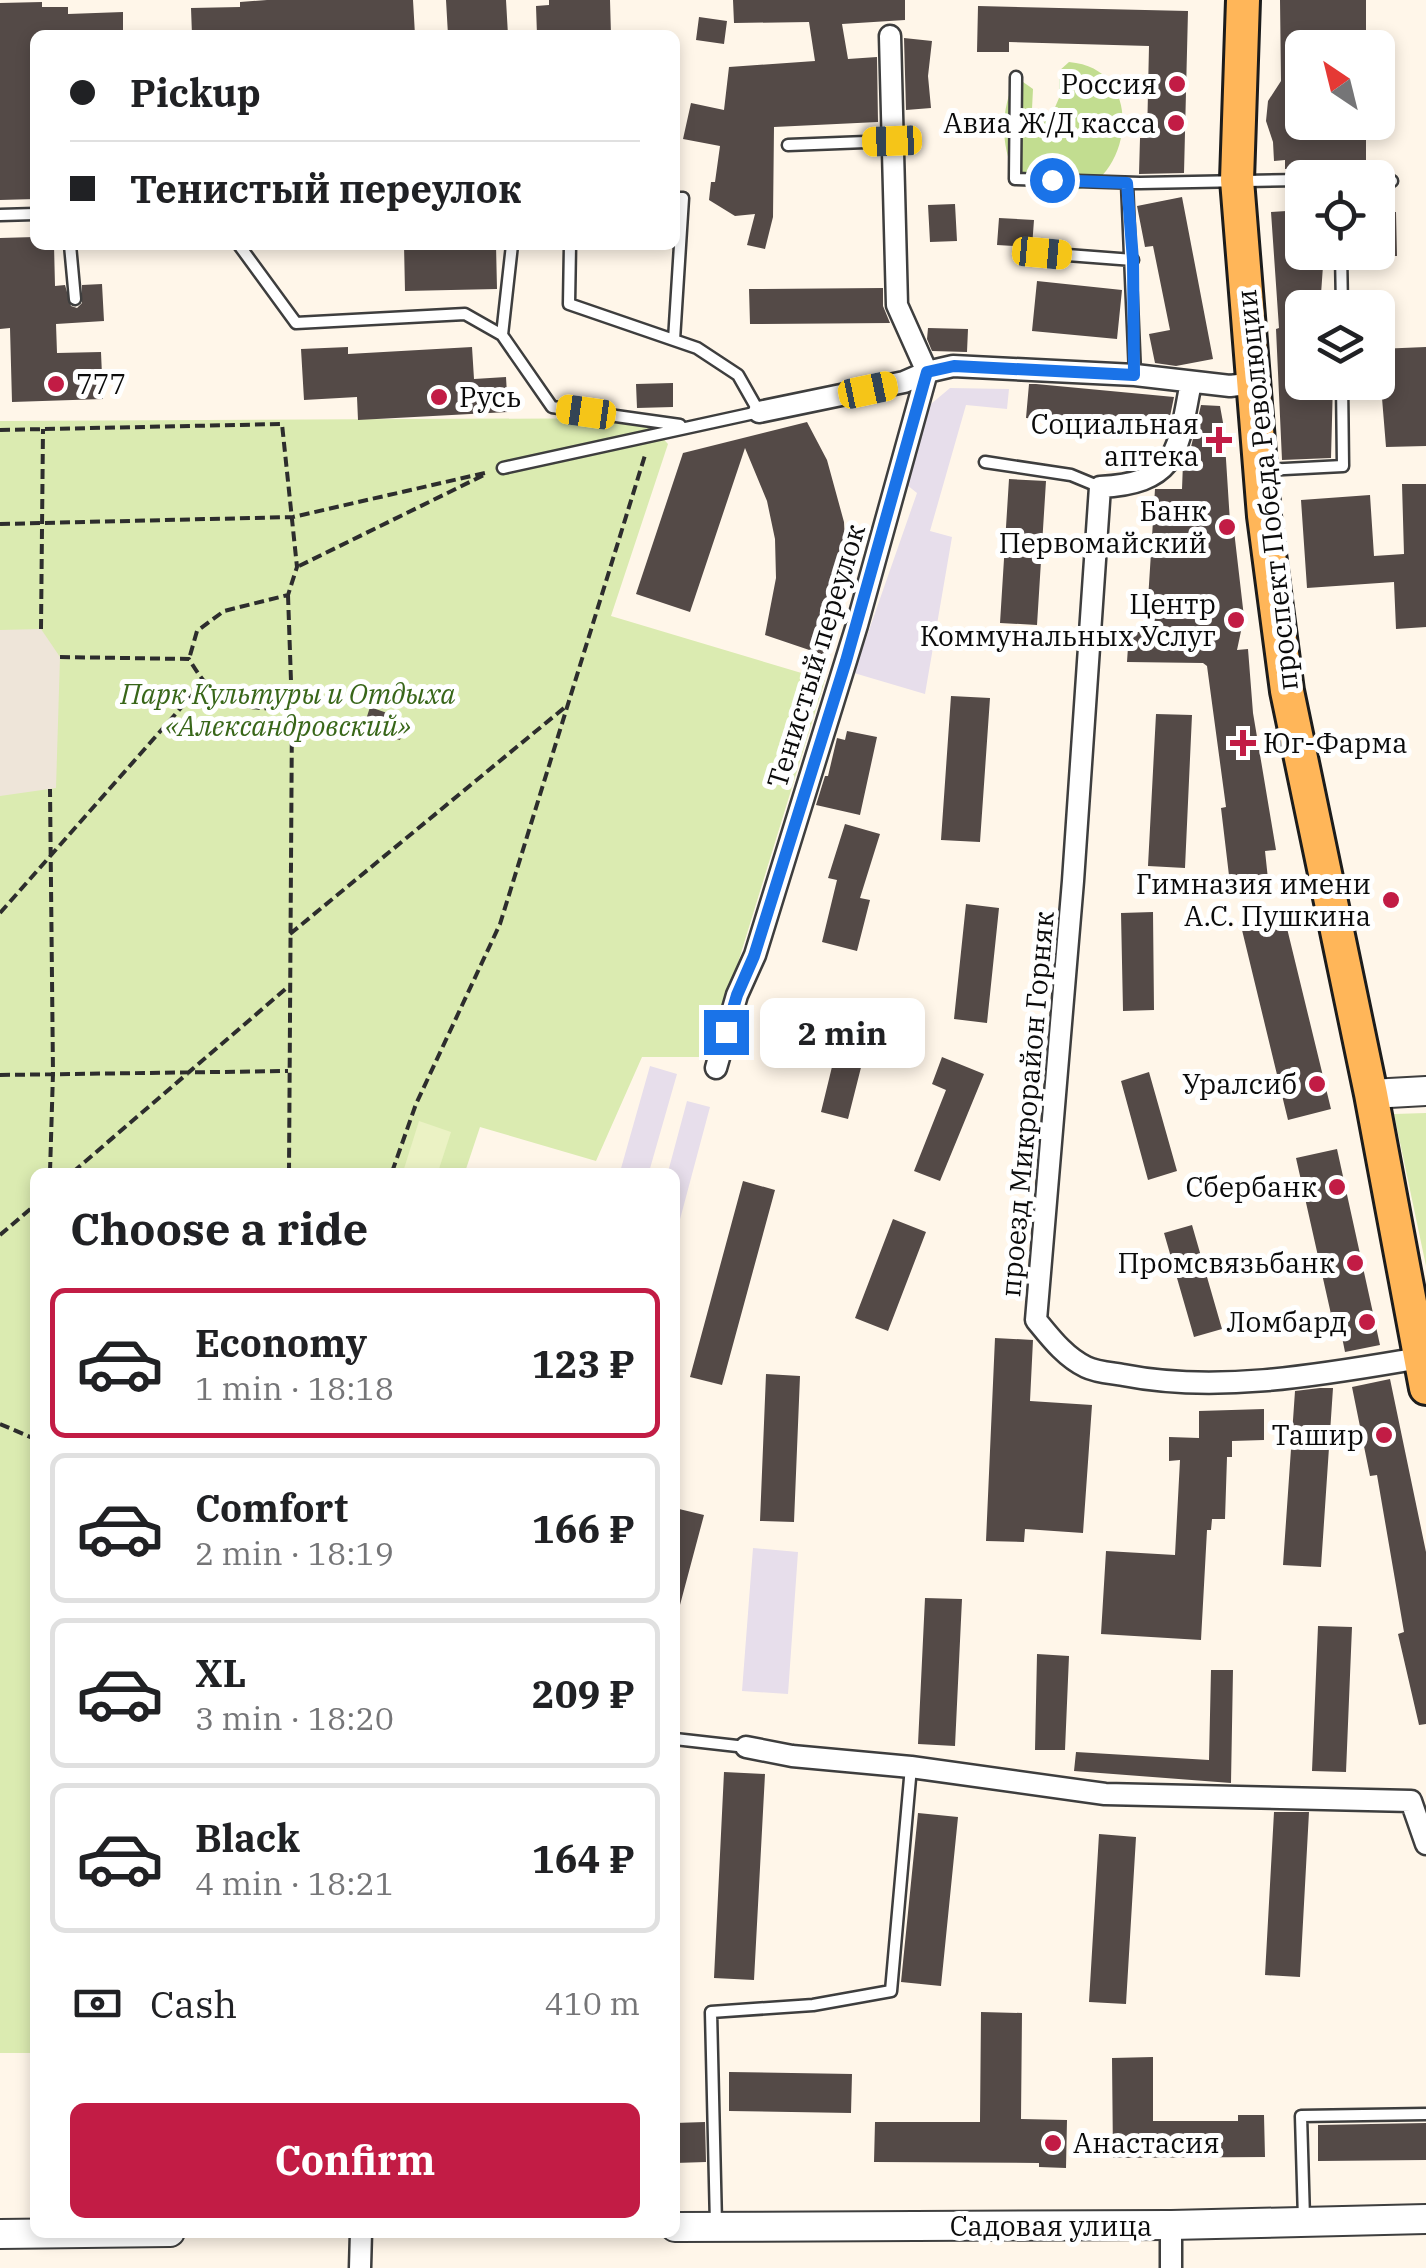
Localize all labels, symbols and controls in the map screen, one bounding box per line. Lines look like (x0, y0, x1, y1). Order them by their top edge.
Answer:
north arrow (1285, 30, 1395, 140)
map controls (1285, 30, 1395, 400)
place label: Россия (1061, 65, 1157, 102)
text: Pickup (130, 68, 261, 117)
marker: Россия (1166, 73, 1188, 95)
place label: Авиа Ж/Д касса (943, 104, 1156, 141)
marker: Авиа Ж/Д касса (1165, 112, 1187, 134)
car (861, 125, 923, 157)
route start (1030, 158, 1075, 203)
button: locate (1285, 160, 1395, 270)
text: Тенистый переулок (130, 164, 521, 213)
car (1011, 235, 1073, 271)
street label: проспект Победа Революции (1227, 288, 1306, 693)
button: layers (1285, 290, 1395, 400)
place label: 777 (76, 365, 126, 402)
car (836, 369, 900, 411)
marker: 777 (45, 373, 67, 395)
place label: Русь (459, 378, 521, 415)
marker: Русь (428, 386, 450, 408)
car (554, 393, 618, 431)
place label: Социальная аптека (1031, 405, 1199, 474)
marker: Социальная аптека (1208, 429, 1230, 451)
place label: Банк Первомайский (999, 492, 1207, 561)
marker: Банк Первомайский (1216, 516, 1238, 538)
street label: Тенистый переулок (758, 519, 873, 792)
place label: Центр Коммунальных Услуг (920, 585, 1216, 654)
marker: Центр Коммунальных Услуг (1225, 609, 1247, 631)
park label: Парк Культуры и Отдыха «Александровский» (119, 675, 456, 744)
place label: Юг-Фарма (1263, 724, 1408, 761)
marker: Юг-Фарма (1232, 732, 1254, 754)
place label: Гимназия имени А.С. Пушкина (1136, 865, 1371, 934)
marker: Гимназия имени А.С. Пушкина (1380, 889, 1402, 911)
street label: проезд Микрорайон Горняк (991, 910, 1062, 1298)
callout: 2 min (761, 997, 926, 1067)
route end (704, 1010, 749, 1055)
text: 2 min (798, 1012, 887, 1054)
place label: Уралсиб (1182, 1065, 1297, 1102)
marker: Уралсиб (1306, 1073, 1328, 1095)
place label: Сбербанк (1185, 1168, 1317, 1205)
marker: Сбербанк (1326, 1176, 1348, 1198)
text: Choose a ride (70, 1199, 368, 1257)
place label: Промсвязьбанк (1117, 1244, 1335, 1281)
marker: Промсвязьбанк (1344, 1252, 1366, 1274)
place label: Ломбард (1226, 1303, 1347, 1340)
marker: Ломбард (1356, 1311, 1378, 1333)
icon: car (75, 1318, 165, 1408)
text: Economy (195, 1318, 367, 1367)
text: 123 ₽ (532, 1339, 635, 1388)
text: 1 min · 18:18 (195, 1367, 394, 1409)
place label: Ташир (1272, 1416, 1364, 1453)
marker: Ташир (1373, 1424, 1395, 1446)
icon: car (75, 1483, 165, 1573)
text: Comfort (195, 1483, 348, 1532)
text: 166 ₽ (532, 1504, 635, 1553)
text: 2 min · 18:19 (195, 1532, 394, 1574)
icon: car (75, 1648, 165, 1738)
text: XL (195, 1648, 246, 1697)
text: 209 ₽ (532, 1669, 635, 1718)
text: 3 min · 18:20 (195, 1697, 394, 1739)
icon: car (75, 1813, 165, 1903)
text: Black (195, 1813, 300, 1862)
text: 164 ₽ (532, 1834, 635, 1883)
text: 4 min · 18:21 (195, 1862, 394, 1904)
icon: cash (70, 1976, 125, 2031)
text: Cash (150, 1979, 237, 2028)
text: 410 m (544, 1982, 640, 2024)
button: Confirm (70, 2103, 640, 2218)
place label: Анастасия (1073, 2124, 1220, 2161)
marker: Анастасия (1042, 2132, 1064, 2154)
street label: Садовая улица (950, 2207, 1152, 2244)

